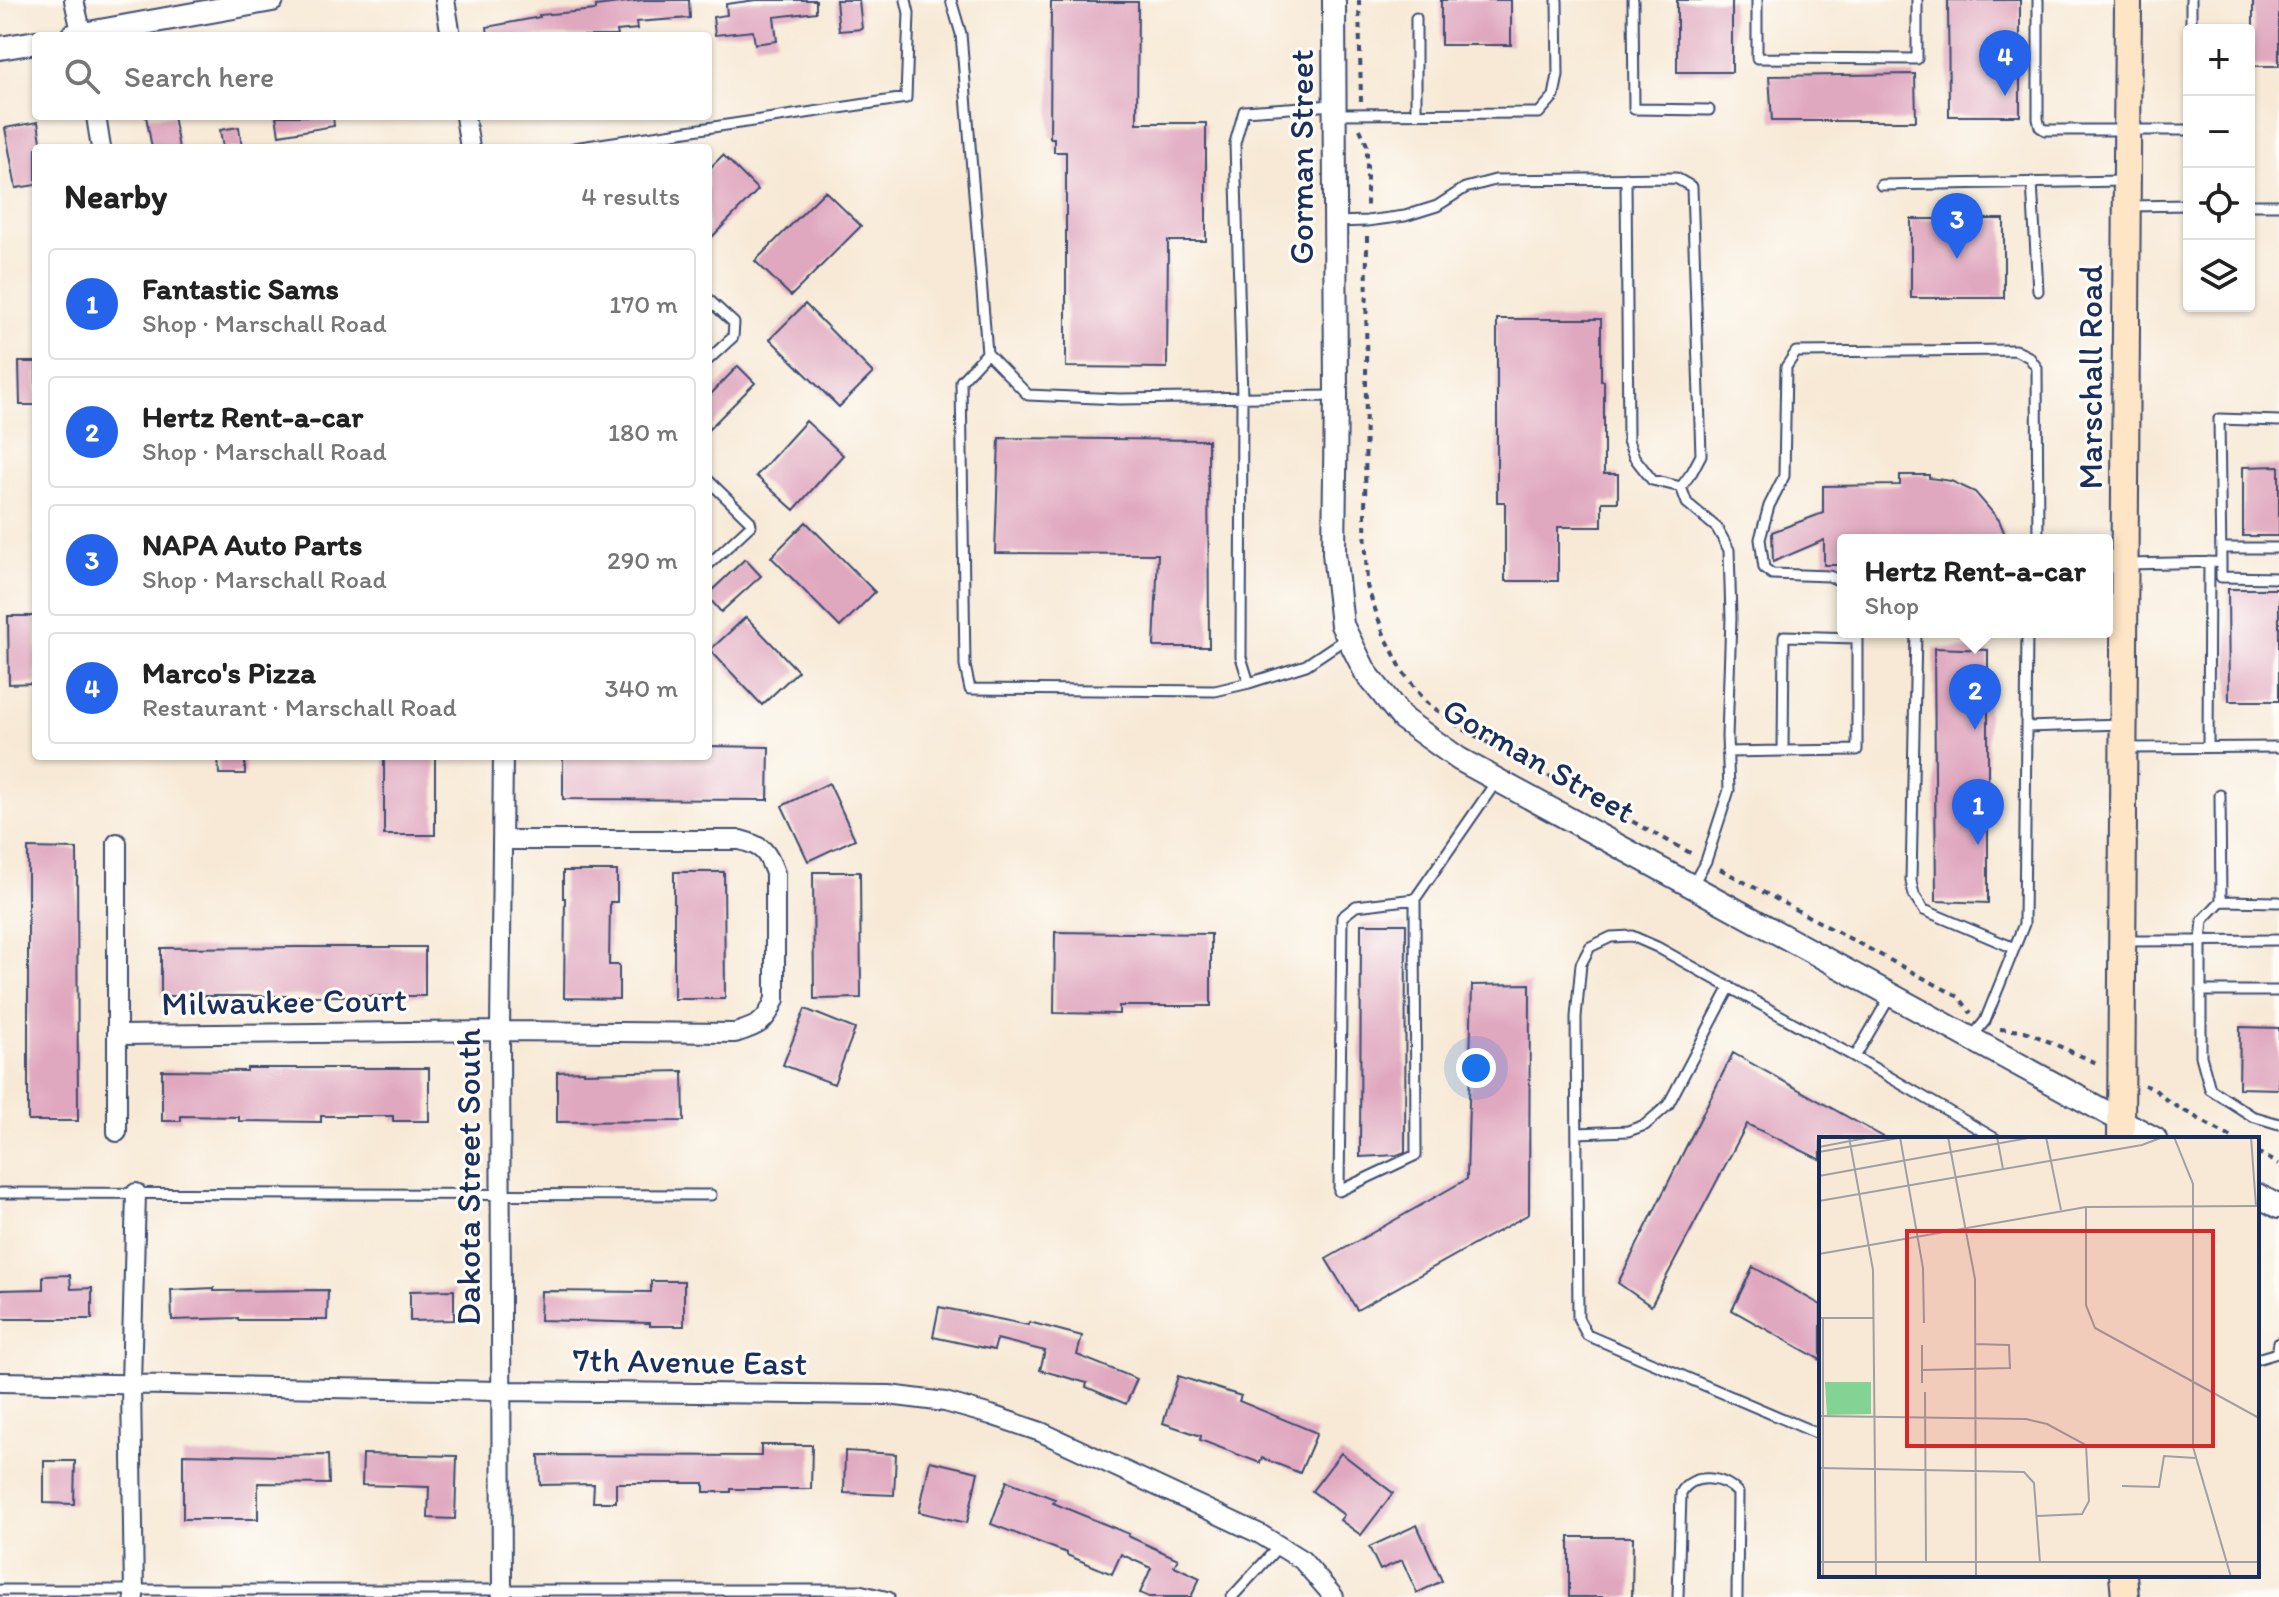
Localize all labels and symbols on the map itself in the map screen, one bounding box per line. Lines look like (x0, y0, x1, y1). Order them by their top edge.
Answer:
pin: 4 (1979, 30, 2031, 96)
street label: Gorman Street (1281, 49, 1322, 265)
pin: 3 (1931, 193, 1983, 259)
street label: Marschall Road (2070, 264, 2111, 490)
pin: 2 (1949, 664, 2001, 730)
street label: Gorman Street (1435, 689, 1642, 832)
pin: 1 (1952, 779, 2004, 845)
street label: Milwaukee Court (161, 979, 407, 1024)
street label: Dakota Street South (448, 1028, 489, 1326)
your location (1456, 1048, 1496, 1088)
inset map (1819, 1137, 2259, 1577)
street label: 7th Avenue East (572, 1339, 808, 1384)

